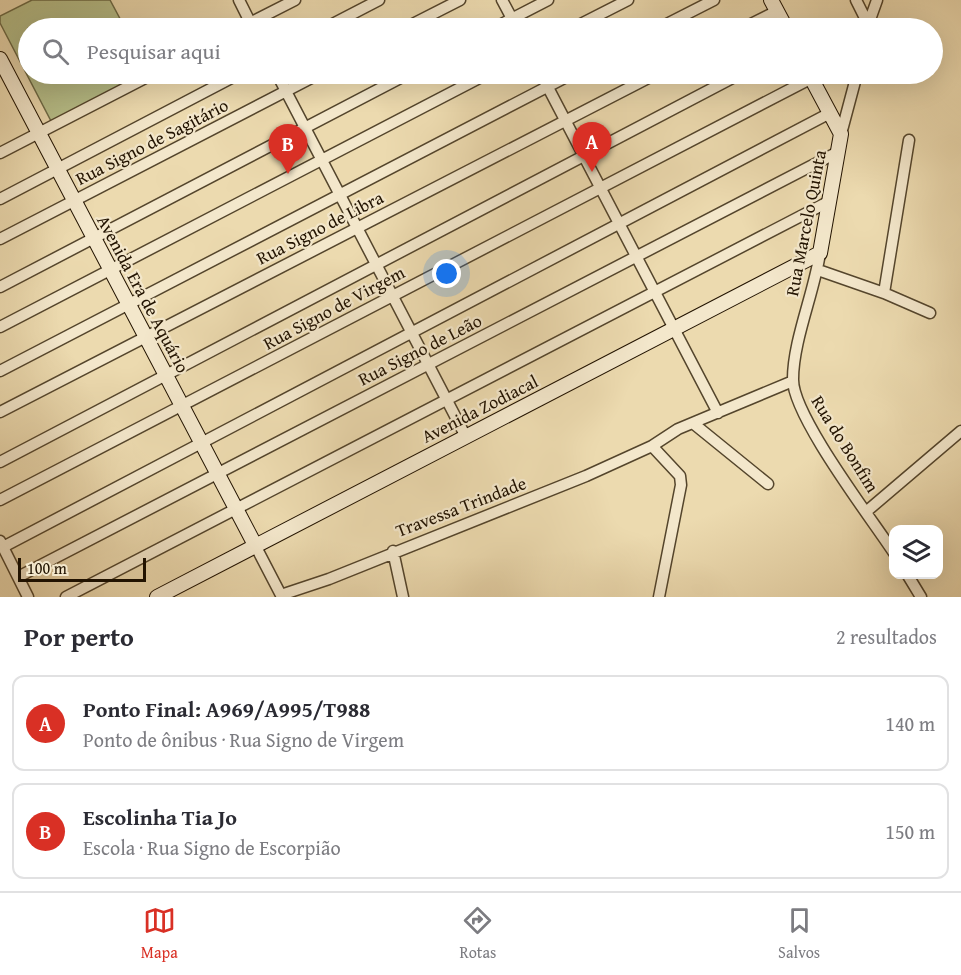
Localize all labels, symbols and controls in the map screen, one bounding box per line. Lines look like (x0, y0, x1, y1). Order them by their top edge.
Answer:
search box (18, 18, 943, 84)
icon: search (39, 35, 72, 68)
text: Pesquisar aqui (87, 35, 221, 67)
street label: Rua Signo de Sagitário (71, 91, 233, 192)
pin: A (572, 122, 612, 172)
pin: B (268, 124, 308, 174)
street label: Rua Marcelo Quinta (778, 147, 833, 298)
street label: Rua Signo de Libra (251, 184, 388, 271)
street label: Avenida Era de Aquário (90, 210, 197, 378)
street label: Rua Signo de Virgem (258, 259, 410, 356)
your location (432, 259, 461, 288)
street label: Rua Signo de Leão (353, 307, 486, 392)
street label: Avenida Zodiacal (417, 368, 543, 450)
street label: Rua do Bonfim (805, 390, 886, 498)
street label: Travessa Trindade (391, 469, 530, 544)
map controls (889, 525, 943, 579)
button: layers (889, 525, 943, 579)
scale bar (18, 555, 146, 582)
text: 100 m (27, 556, 67, 580)
text: Por perto (24, 617, 134, 656)
text: 2 resultados (836, 622, 937, 651)
text: Ponto Final: A969/A995/T988 (83, 693, 370, 725)
text: A (39, 709, 52, 738)
text: 140 m (885, 709, 935, 738)
text: Ponto de ônibus · Rua Signo de Virgem (83, 725, 404, 754)
text: Escolinha Tia Jo (83, 801, 237, 833)
text: B (39, 817, 52, 846)
text: 150 m (885, 817, 935, 846)
text: Escola · Rua Signo de Escorpião (83, 833, 341, 862)
tab: Mapa (141, 904, 178, 964)
tab: Rotas (459, 904, 496, 964)
tab: Salvos (778, 904, 820, 964)

